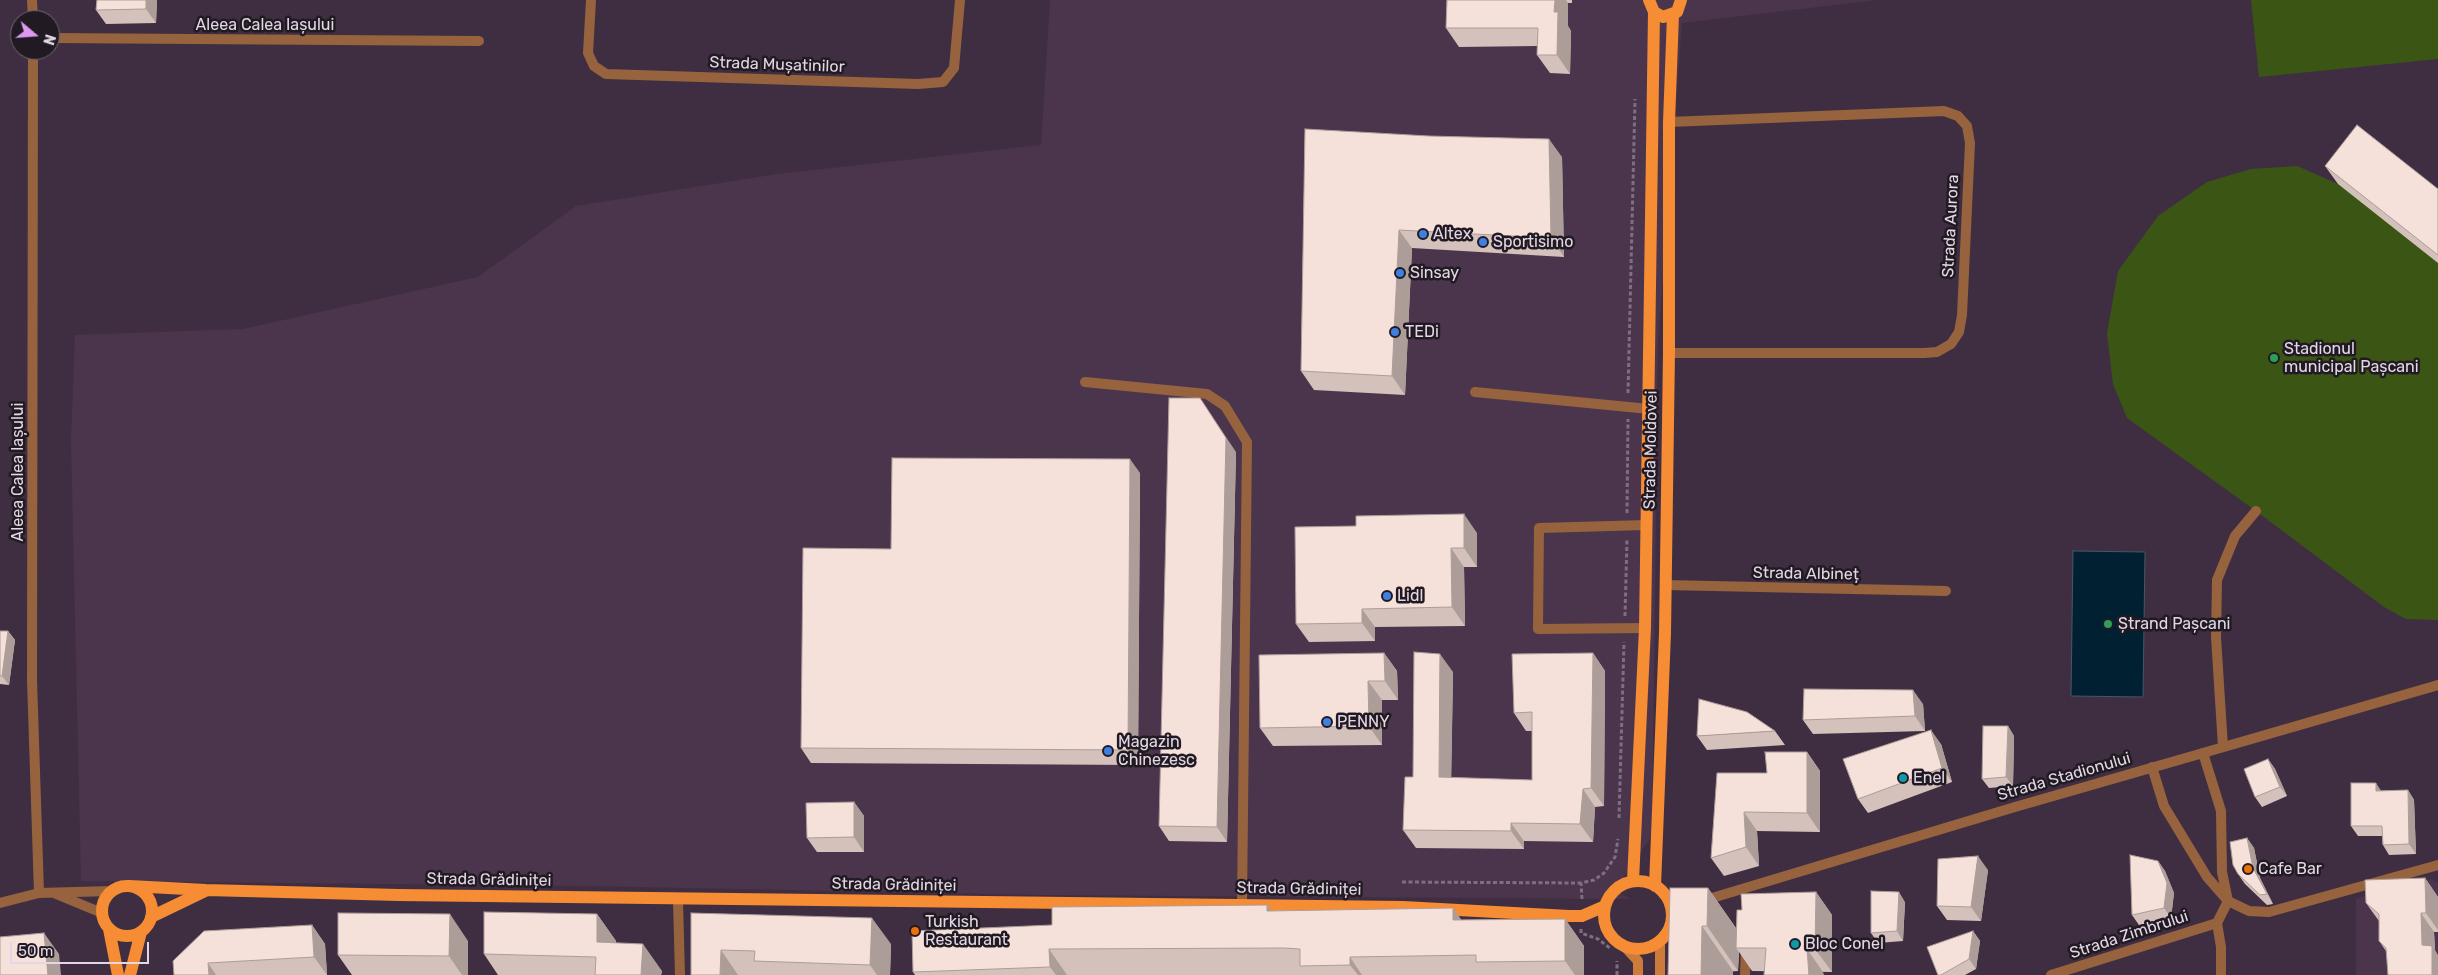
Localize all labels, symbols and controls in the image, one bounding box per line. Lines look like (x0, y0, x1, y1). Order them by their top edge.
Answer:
north arrow (10, 10, 60, 60)
street label: Aleea Calea Iașului (196, 15, 334, 35)
text: N (39, 32, 58, 47)
street label: Strada Mușatinilor (709, 53, 845, 77)
street label: Strada Aurora (1939, 174, 1963, 278)
place label: Altex (1433, 224, 1471, 244)
marker: Altex (1417, 228, 1429, 240)
place label: Sportisimo (1493, 232, 1573, 252)
marker: Sportisimo (1477, 236, 1489, 248)
place label: Sinsay (1410, 263, 1459, 283)
marker: Sinsay (1394, 267, 1406, 279)
place label: TEDi (1405, 322, 1439, 342)
marker: TEDi (1389, 326, 1401, 338)
place label: Stadionul municipal Pașcani (2284, 339, 2419, 377)
marker: Stadionul municipal Pașcani (2268, 352, 2280, 364)
street label: Strada Moldovei (1640, 390, 1662, 510)
street label: Aleea Calea Iașului (8, 403, 28, 541)
street label: Strada Albineț (1753, 563, 1859, 585)
place label: Lidl (1397, 586, 1423, 606)
marker: Lidl (1381, 590, 1393, 602)
place label: Ștrand Pașcani (2118, 614, 2230, 634)
marker: Ștrand Pașcani (2102, 618, 2114, 630)
place label: PENNY (1337, 712, 1390, 732)
marker: PENNY (1321, 716, 1333, 728)
place label: Magazin Chinezesc (1118, 732, 1195, 770)
marker: Magazin Chinezesc (1102, 745, 1114, 757)
street label: Strada Stadionului (1995, 749, 2133, 805)
place label: Enel (1913, 768, 1945, 788)
marker: Enel (1897, 772, 1909, 784)
place label: Cafe Bar (2258, 859, 2322, 879)
marker: Cafe Bar (2242, 863, 2254, 875)
street label: Strada Grădiniței (426, 869, 552, 891)
street label: Strada Grădiniței (831, 874, 957, 896)
street label: Strada Grădiniței (1236, 878, 1362, 900)
street label: Strada Zimbrului (2067, 907, 2191, 963)
place label: Turkish Restaurant (925, 912, 1008, 950)
marker: Turkish Restaurant (909, 925, 921, 937)
scale bar (12, 932, 151, 964)
place label: Bloc Conel (1805, 934, 1884, 954)
marker: Bloc Conel (1789, 938, 1801, 950)
text: 50 m (18, 942, 53, 960)

